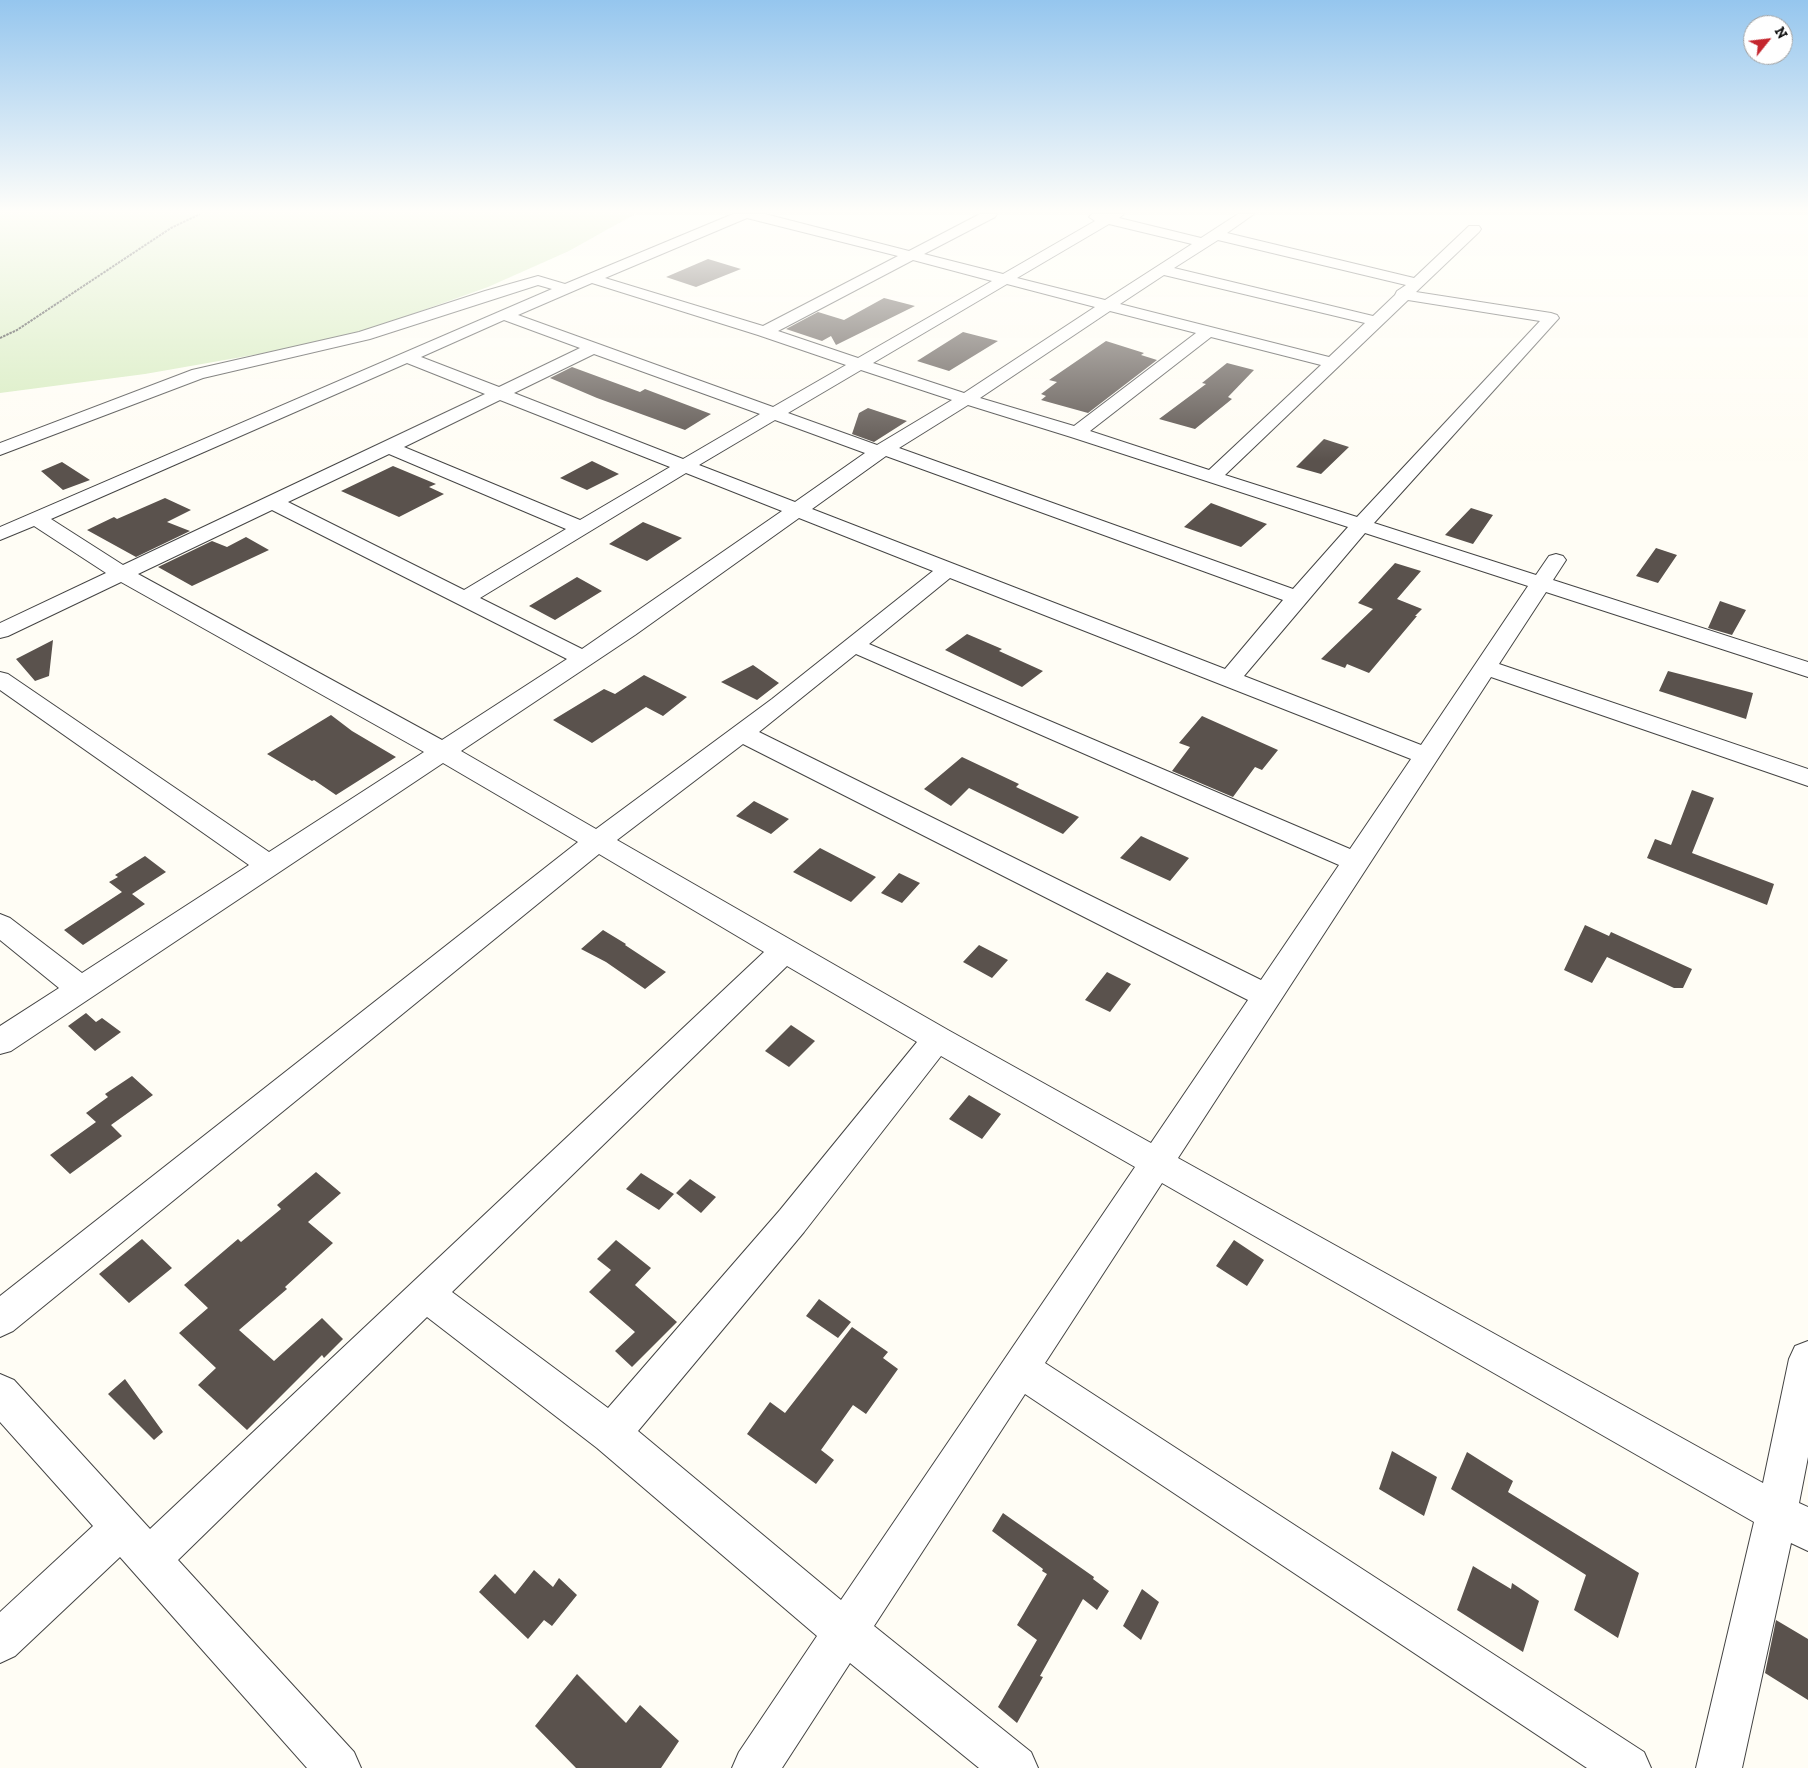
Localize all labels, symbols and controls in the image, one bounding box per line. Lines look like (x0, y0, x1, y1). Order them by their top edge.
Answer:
north arrow (1743, 15, 1793, 65)
text: N (1771, 24, 1791, 42)

